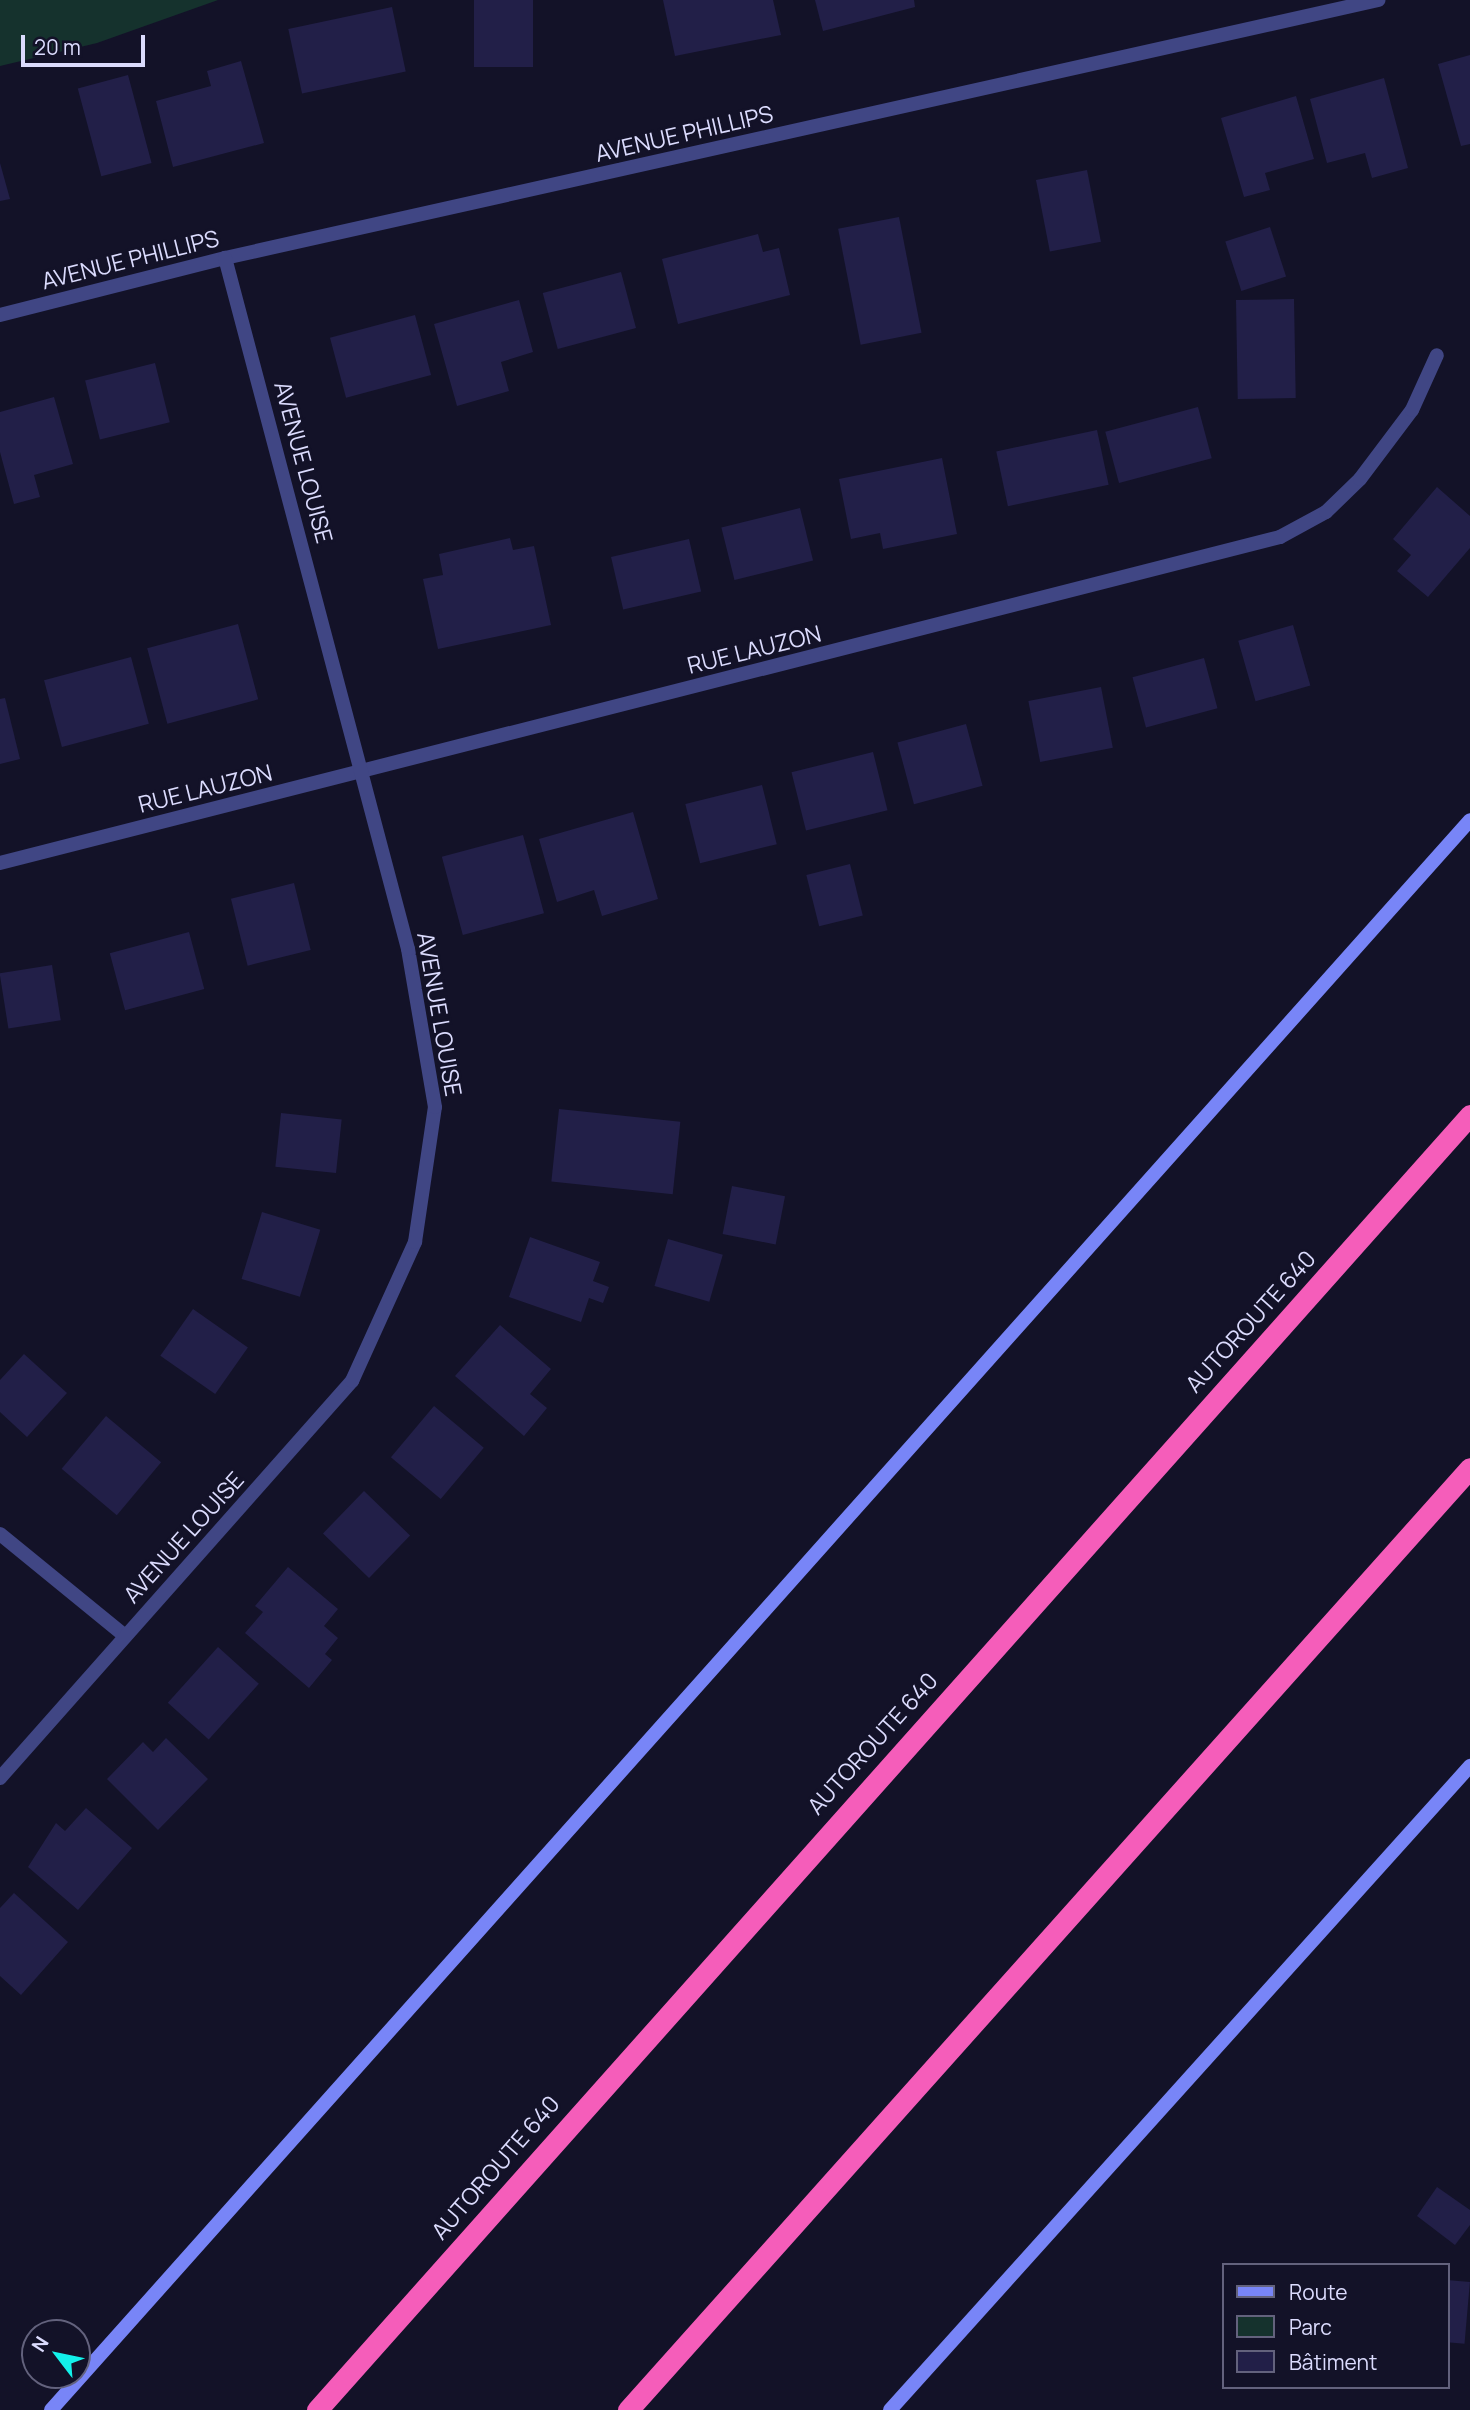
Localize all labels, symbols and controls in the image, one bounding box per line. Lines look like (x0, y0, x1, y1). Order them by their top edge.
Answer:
scale bar (24, 21, 149, 65)
text: 20 m (34, 33, 81, 61)
street label: AVENUE PHILLIPS (592, 99, 776, 167)
street label: AVENUE PHILLIPS (39, 224, 221, 294)
street label: AVENUE LOUISE (269, 378, 339, 546)
street label: RUE LAUZON (684, 619, 824, 679)
street label: RUE LAUZON (135, 758, 275, 818)
street label: AVENUE LOUISE (412, 930, 468, 1098)
street label: AUTOROUTE 640 (1179, 1244, 1321, 1398)
street label: AVENUE LOUISE (117, 1466, 249, 1608)
street label: AUTOROUTE 640 (801, 1666, 943, 1820)
street label: AUTOROUTE 640 (425, 2090, 565, 2244)
legend (1222, 2263, 1449, 2389)
text: Route (1289, 2278, 1347, 2306)
text: Parc (1289, 2313, 1332, 2341)
north arrow (21, 2319, 91, 2389)
text: N (25, 2331, 55, 2357)
text: Bâtiment (1289, 2348, 1377, 2376)

